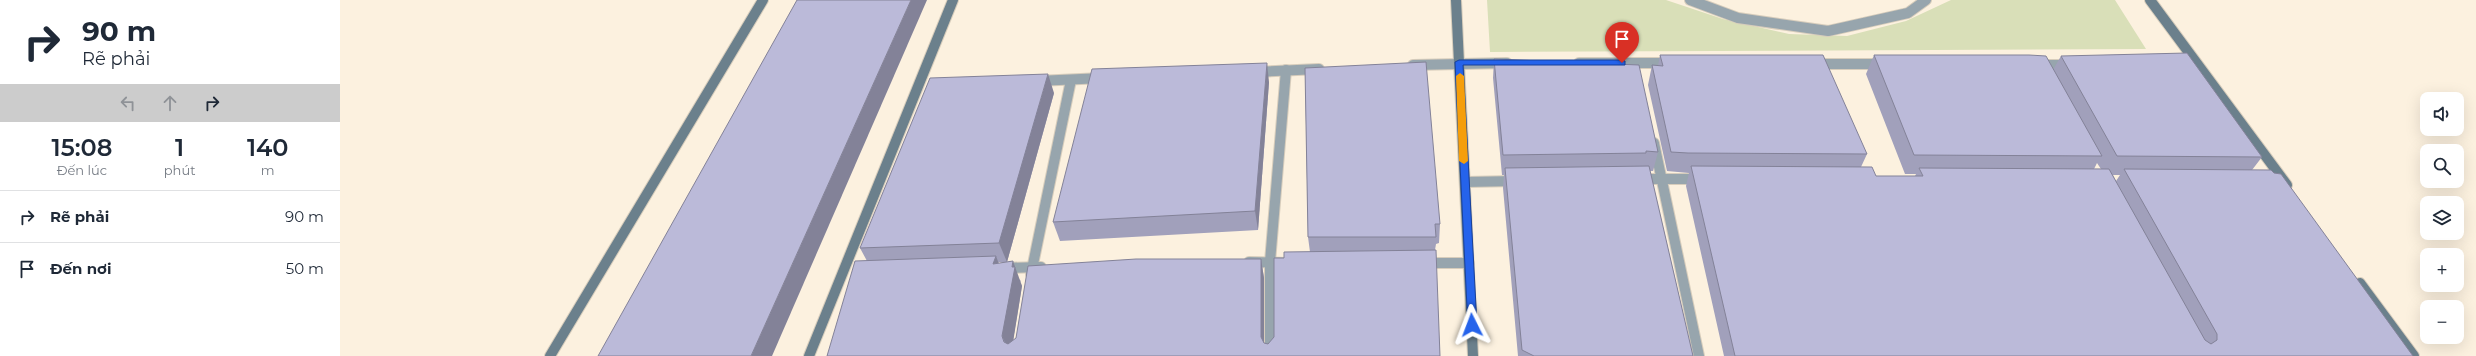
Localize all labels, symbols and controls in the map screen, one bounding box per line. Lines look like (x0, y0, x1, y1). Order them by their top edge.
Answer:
text: 90 m (82, 14, 156, 48)
icon: right (16, 16, 68, 68)
pin (1605, 22, 1639, 63)
icon: arrive (1611, 28, 1633, 50)
text: Rẽ phải (82, 48, 150, 70)
icon: left (117, 92, 139, 114)
icon: ahead (159, 92, 181, 114)
icon: right (201, 92, 223, 114)
map controls (2420, 92, 2464, 344)
button: sound (2420, 92, 2464, 136)
text: 15:08 (51, 133, 112, 162)
text: 1 (175, 133, 184, 162)
text: 140 (247, 133, 289, 162)
button: search (2420, 144, 2464, 188)
text: Đến lúc (57, 162, 107, 178)
text: phút (164, 162, 195, 178)
text: m (261, 162, 275, 178)
button: layers (2420, 196, 2464, 240)
icon: right (16, 206, 38, 228)
text: Rẽ phải (50, 207, 109, 226)
text: 90 m (285, 207, 324, 226)
button: + (2420, 248, 2464, 292)
icon: arrive (16, 258, 38, 280)
text: Đến nơi (50, 259, 111, 278)
text: 50 m (286, 259, 324, 278)
button: − (2420, 300, 2464, 344)
position arrow (1451, 304, 1493, 346)

